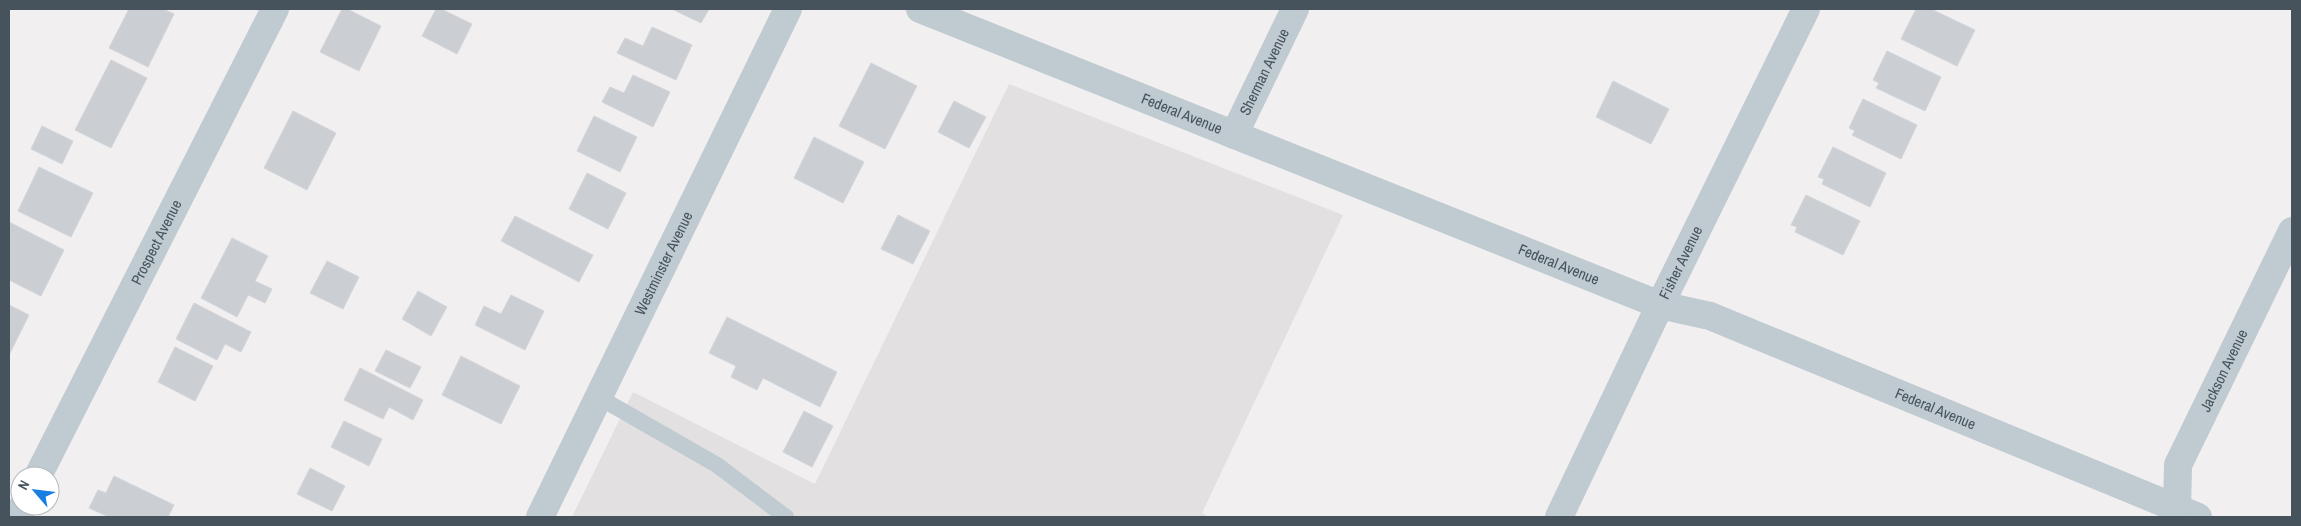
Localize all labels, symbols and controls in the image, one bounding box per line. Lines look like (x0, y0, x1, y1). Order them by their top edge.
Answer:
street label: Sherman Avenue (1234, 25, 1294, 119)
street label: Federal Avenue (1138, 88, 1226, 139)
street label: Prospect Avenue (126, 196, 187, 288)
street label: Westminster Avenue (629, 208, 698, 319)
street label: Fisher Avenue (1653, 222, 1707, 303)
street label: Federal Avenue (1515, 238, 1603, 290)
street label: Jackson Avenue (2195, 325, 2253, 415)
street label: Federal Avenue (1892, 382, 1979, 434)
north arrow (10, 466, 60, 516)
text: N (14, 477, 33, 493)

